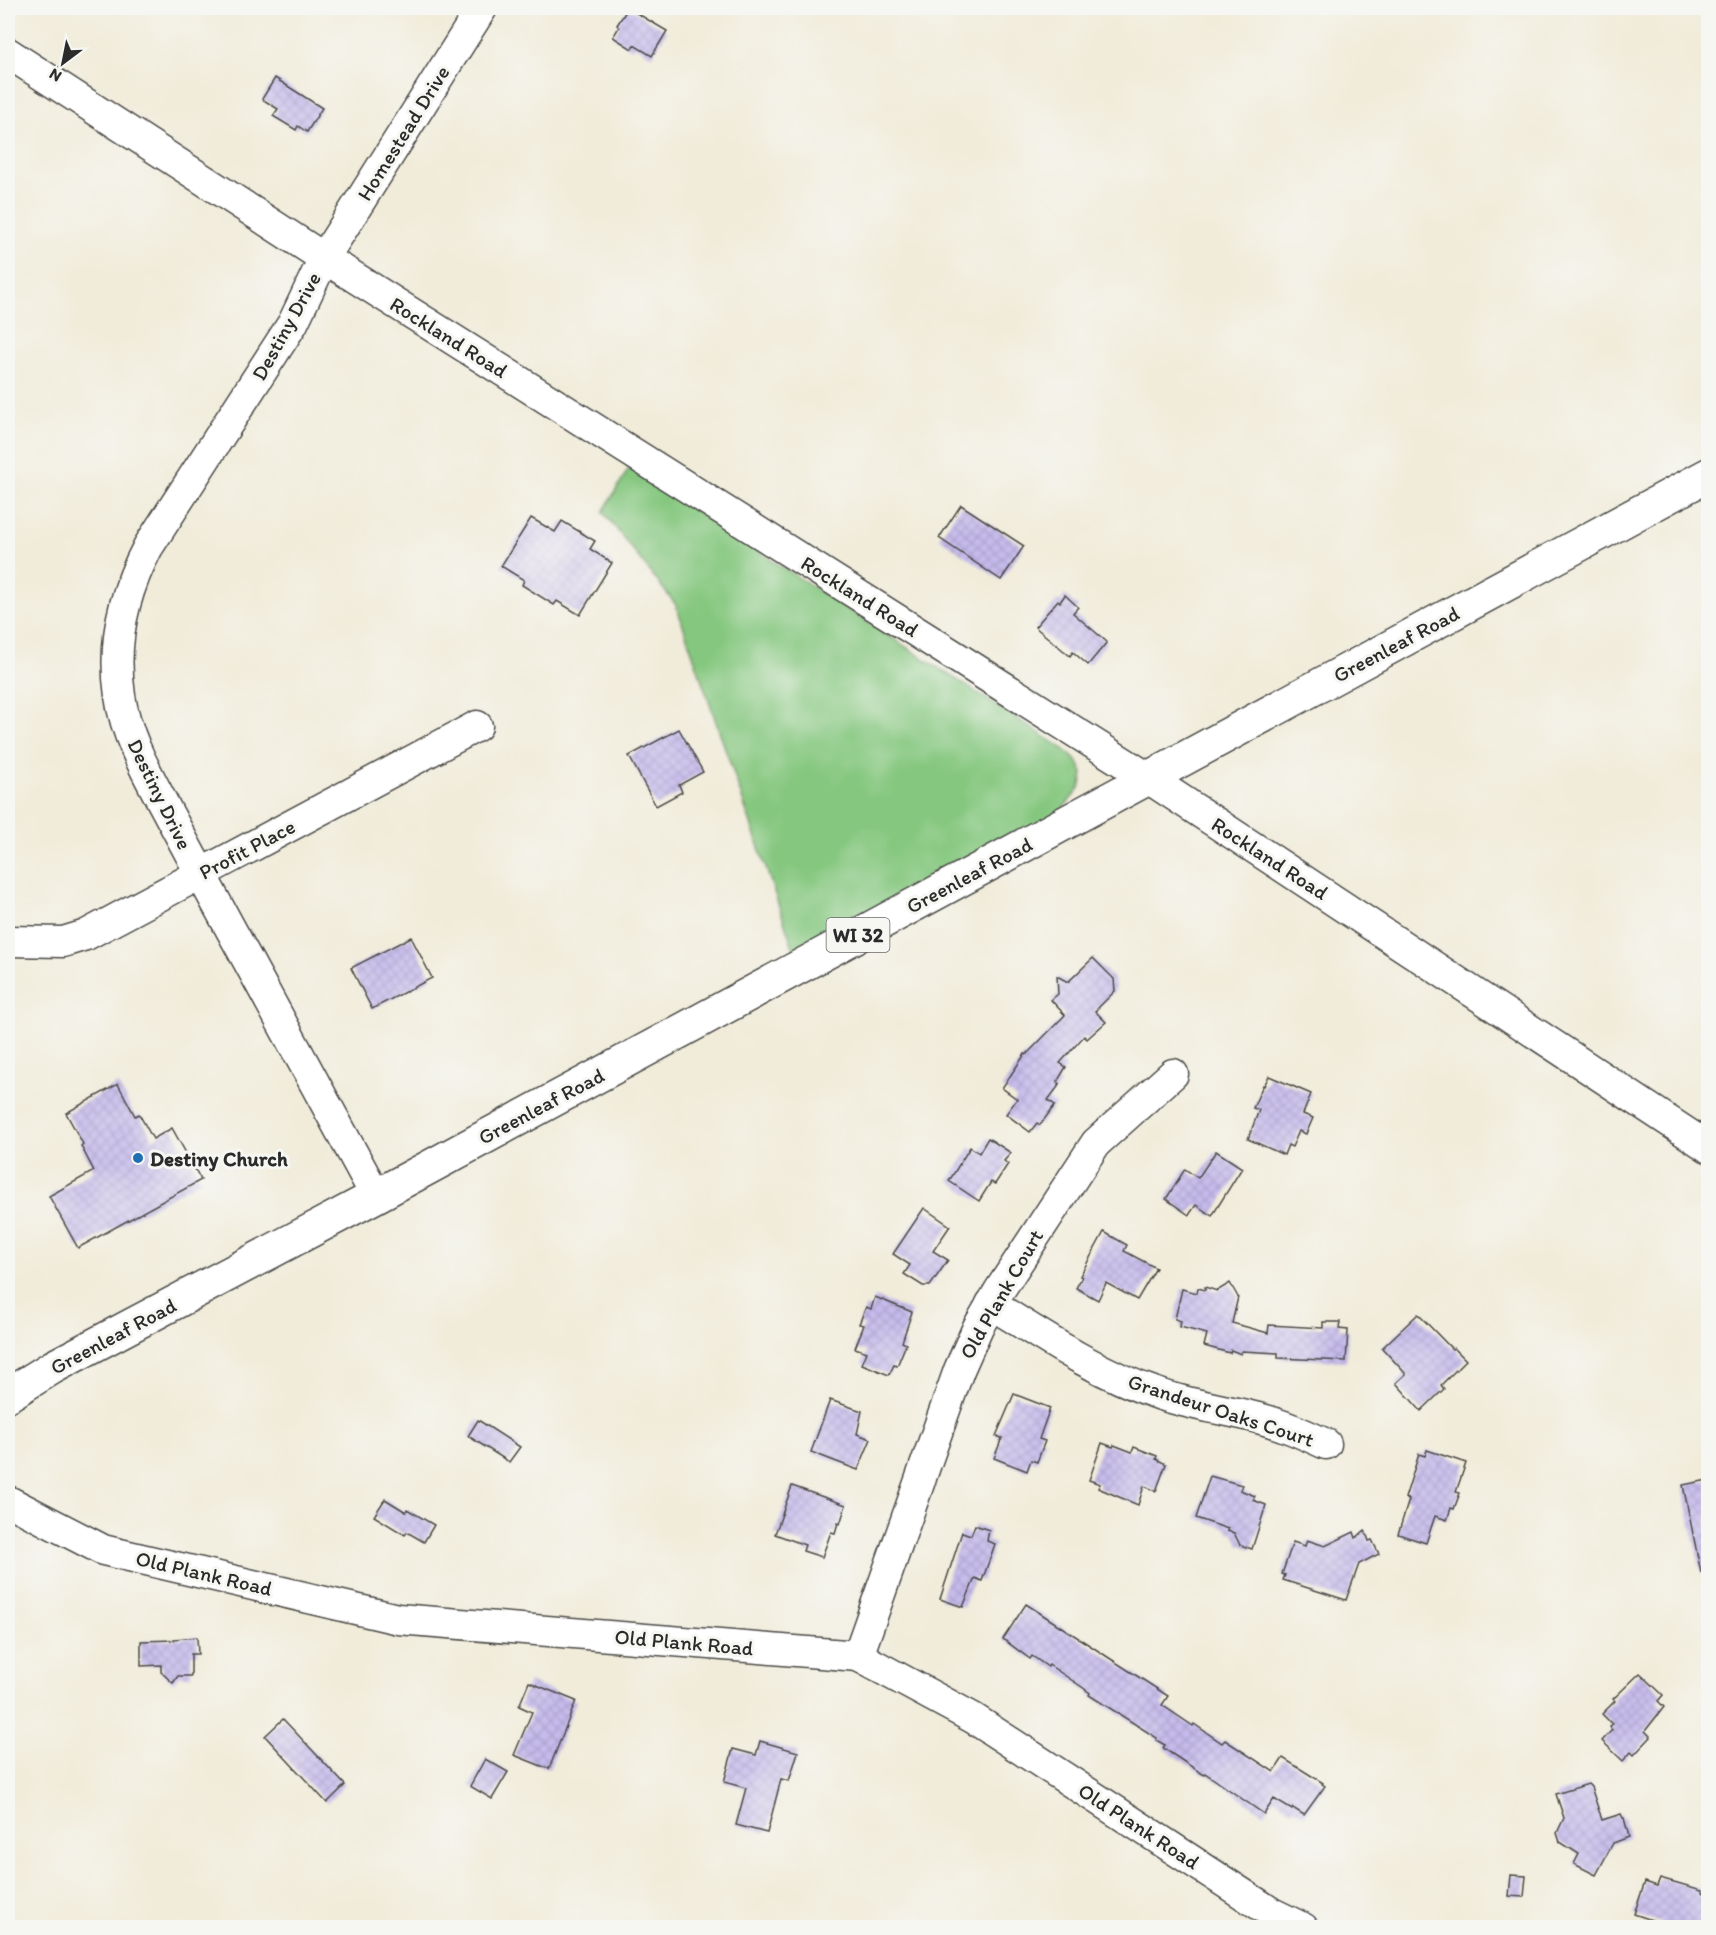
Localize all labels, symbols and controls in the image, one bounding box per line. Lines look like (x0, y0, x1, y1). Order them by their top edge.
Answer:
north arrow (33, 33, 93, 93)
street label: Homestead Drive (351, 61, 455, 205)
text: N (46, 64, 65, 86)
street label: Destiny Drive (246, 268, 326, 384)
street label: Rockland Road (386, 291, 513, 383)
street label: Rockland Road (797, 550, 924, 642)
street label: Greenleaf Road (1329, 600, 1463, 688)
street label: Destiny Drive (122, 735, 198, 853)
street label: Rockland Road (1207, 811, 1333, 905)
street label: Profit Place (195, 813, 299, 885)
street label: Greenleaf Road (902, 831, 1036, 919)
road number: WI 32 (826, 918, 890, 952)
street label: Greenleaf Road (474, 1062, 608, 1150)
place label: Destiny Church (150, 1146, 288, 1172)
marker: Destiny Church (131, 1151, 145, 1165)
street label: Old Plank Court (954, 1225, 1048, 1363)
street label: Greenleaf Road (46, 1292, 180, 1380)
street label: Grandeur Oaks Court (1125, 1368, 1317, 1452)
street label: Old Plank Road (133, 1545, 275, 1601)
street label: Old Plank Road (614, 1623, 755, 1661)
street label: Old Plank Road (1074, 1778, 1205, 1875)

